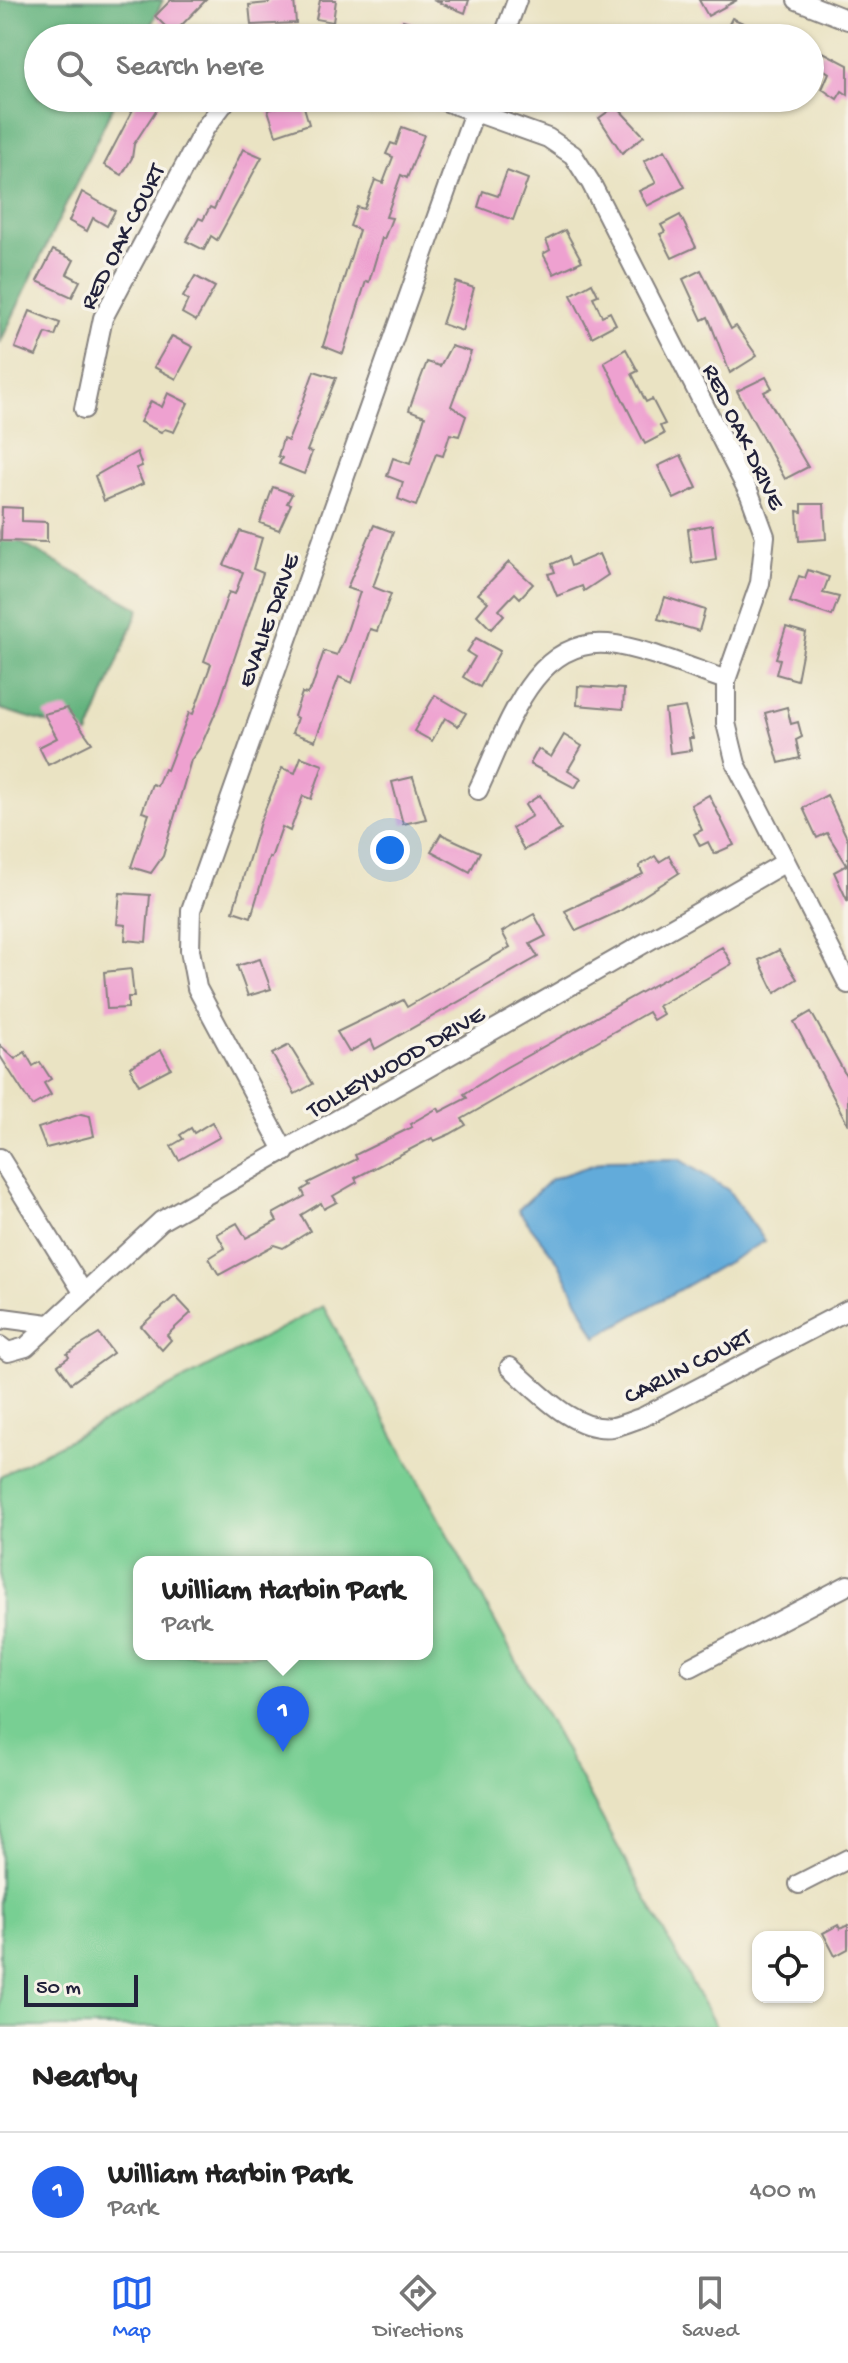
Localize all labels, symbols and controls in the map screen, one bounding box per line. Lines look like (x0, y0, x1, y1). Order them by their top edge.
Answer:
search box (24, 24, 824, 112)
icon: search (52, 46, 96, 90)
text: Search here (116, 51, 264, 86)
street label: RED OAK COURT (75, 158, 174, 315)
street label: RED OAK DRIVE (694, 360, 790, 516)
street label: EVALIE DRIVE (233, 550, 308, 692)
your location (370, 830, 410, 870)
street label: TOLLEYWOOD DRIVE (301, 1001, 492, 1128)
street label: CARLIN COURT (620, 1323, 759, 1413)
popup (133, 1556, 433, 1660)
text: William Harbin Park (162, 1575, 404, 1610)
text: Park (162, 1610, 212, 1641)
pin: 1 (257, 1686, 309, 1752)
map controls (752, 1931, 824, 2003)
button: locate (752, 1931, 824, 2003)
scale bar (24, 1971, 138, 2007)
text: 50 m (36, 1976, 81, 2002)
text: Nearby (32, 2059, 137, 2099)
text: William Harbin Park (108, 2159, 350, 2194)
text: 1 (53, 2177, 63, 2208)
text: 400 m (750, 2177, 816, 2208)
text: Park (108, 2194, 158, 2225)
tab: Map (110, 2271, 154, 2345)
tab: Directions (373, 2271, 463, 2345)
tab: Saved (682, 2271, 738, 2345)

